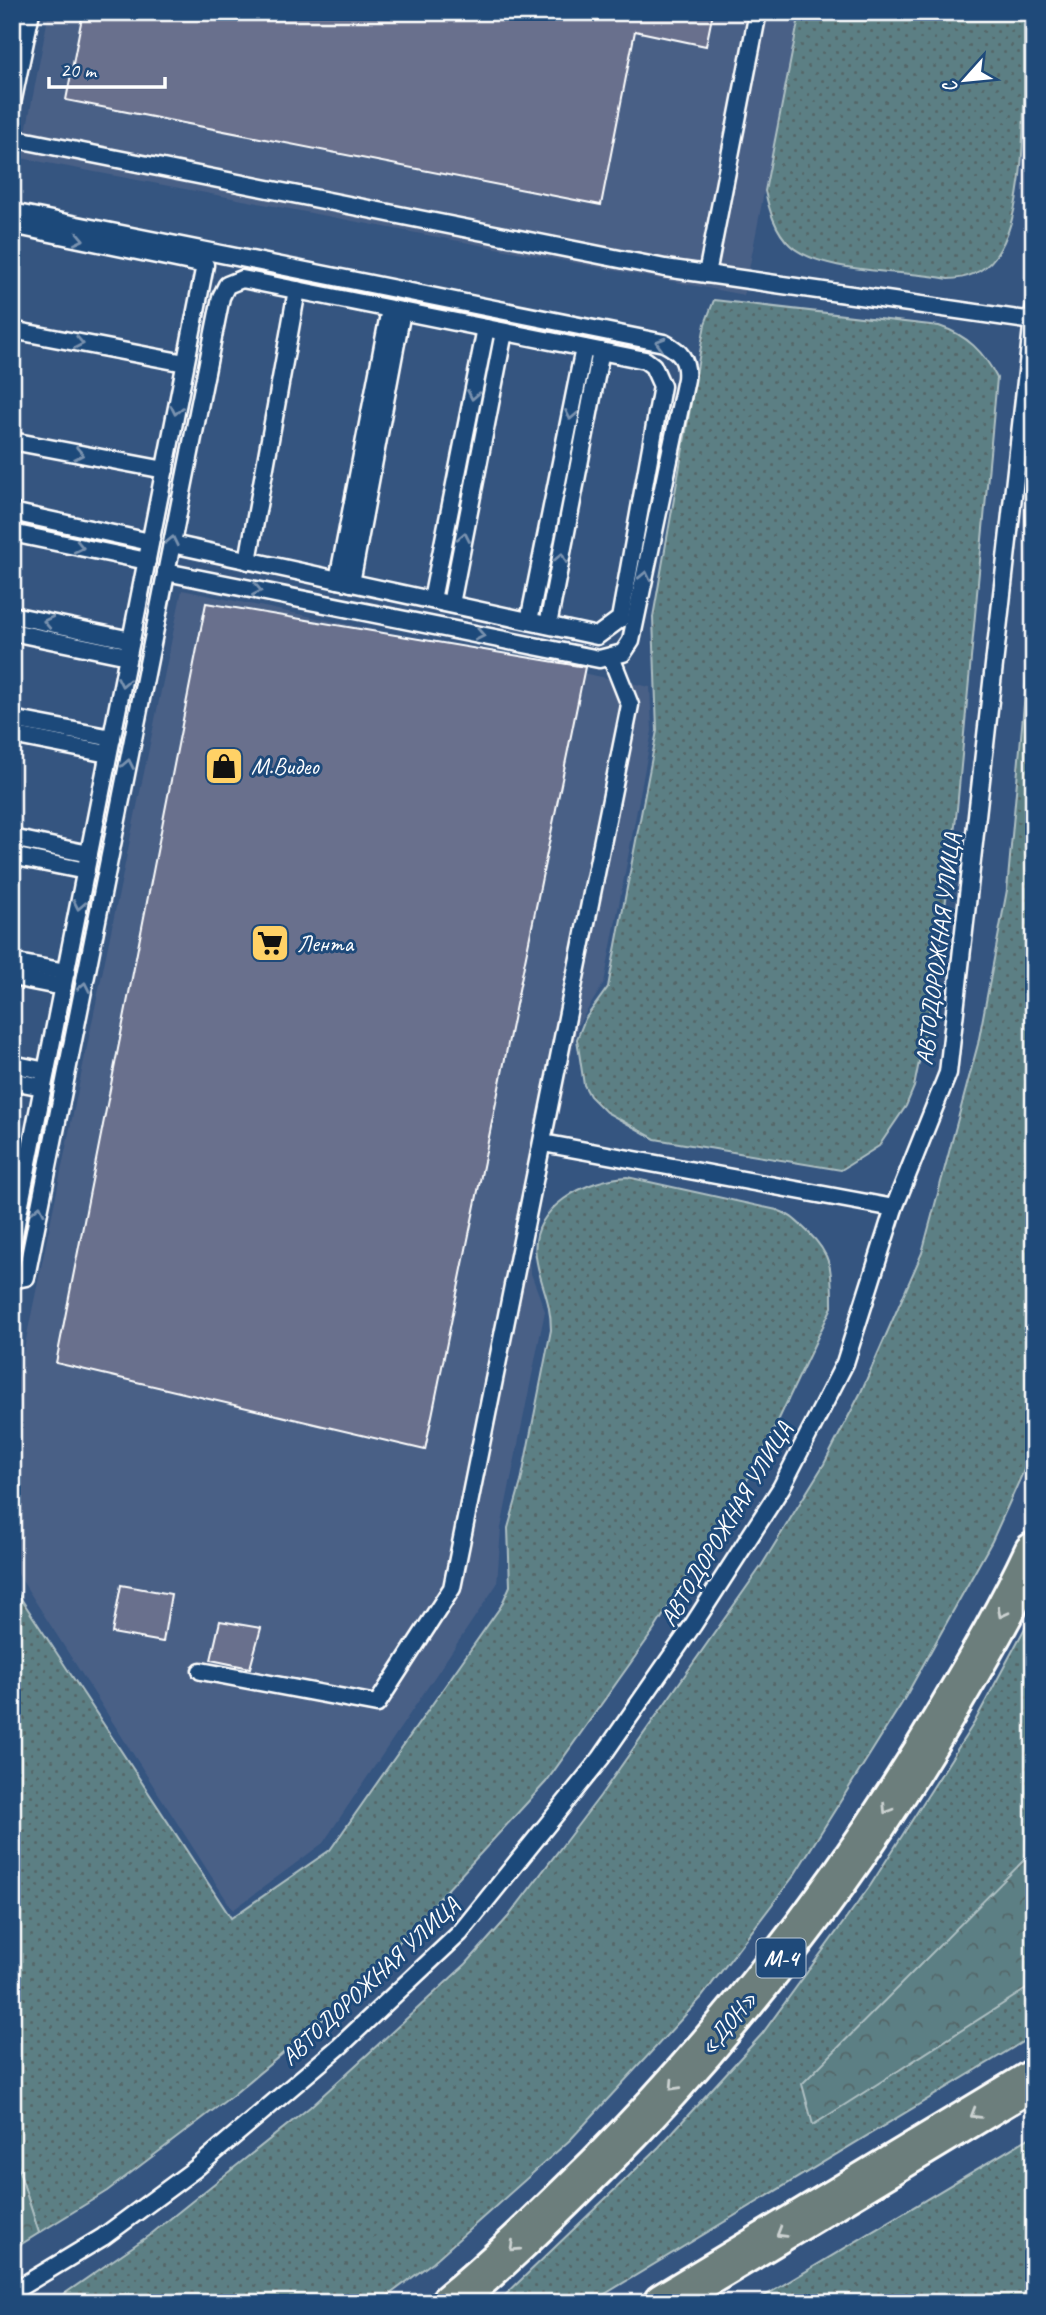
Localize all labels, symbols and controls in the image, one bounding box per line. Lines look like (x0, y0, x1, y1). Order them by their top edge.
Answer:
scale bar (49, 46, 164, 90)
north arrow (930, 46, 1000, 116)
text: 20 m (60, 57, 98, 83)
text: С (937, 75, 964, 97)
one-way arrow (73, 231, 85, 246)
one-way arrow (73, 335, 85, 350)
one-way arrow (654, 337, 666, 352)
one-way arrow (466, 389, 481, 401)
one-way arrow (170, 404, 185, 416)
one-way arrow (564, 409, 579, 421)
one-way arrow (73, 446, 85, 461)
one-way arrow (456, 531, 471, 543)
one-way arrow (164, 535, 179, 547)
one-way arrow (73, 538, 85, 553)
one-way arrow (553, 552, 568, 564)
one-way arrow (636, 570, 651, 582)
one-way arrow (251, 581, 263, 596)
one-way arrow (42, 616, 54, 631)
one-way arrow (474, 626, 486, 641)
one-way arrow (116, 676, 131, 688)
shop icon: М.Видео (203, 745, 245, 787)
place label: М.Видео (251, 751, 320, 781)
one-way arrow (119, 758, 134, 770)
street label: АВТОДОРОЖНАЯ УЛИЦА (909, 830, 967, 1067)
one-way arrow (72, 899, 87, 911)
supermarket icon: Лента (249, 922, 291, 964)
place label: Лента (297, 928, 354, 958)
one-way arrow (75, 981, 90, 993)
one-way arrow (31, 1204, 46, 1216)
street label: АВТОДОРОЖНАЯ УЛИЦА (653, 1415, 799, 1632)
one-way arrow (997, 1606, 1011, 1618)
one-way arrow (883, 1801, 896, 1814)
street label: АВТОДОРОЖНАЯ УЛИЦА (274, 1890, 466, 2072)
road number: М-4 (756, 1938, 806, 1978)
street label: «ДОН» (692, 1985, 764, 2061)
one-way arrow (669, 2078, 682, 2091)
one-way arrow (970, 2106, 983, 2119)
one-way arrow (776, 2224, 789, 2237)
one-way arrow (509, 2239, 522, 2251)

